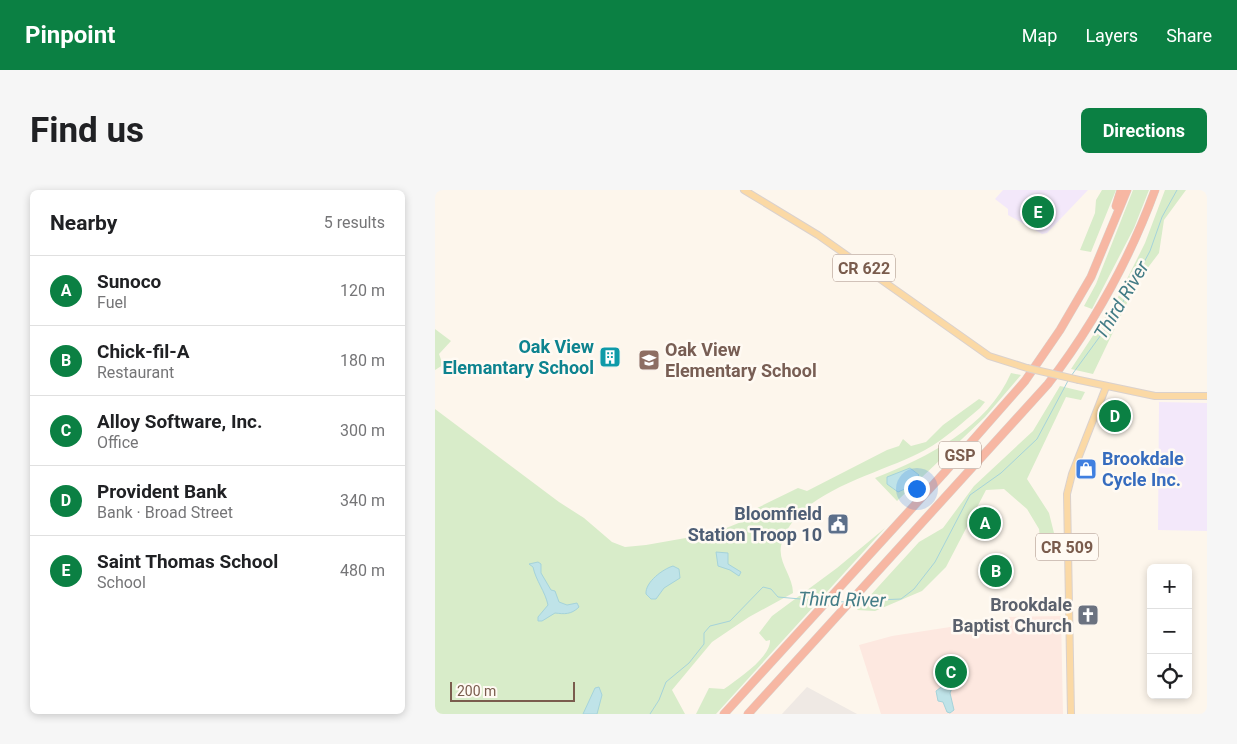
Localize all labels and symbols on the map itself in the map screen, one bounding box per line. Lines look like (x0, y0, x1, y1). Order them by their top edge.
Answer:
pin: E (1022, 193, 1054, 231)
road number: CR 622 (833, 254, 895, 282)
water label: Third River (1089, 256, 1154, 344)
place label: Oak View Elemantary School (442, 336, 594, 378)
place label: Oak View Elementary School (665, 339, 817, 381)
building icon: Oak View Elemantary School (598, 345, 622, 369)
school or university icon: Oak View Elementary School (637, 348, 661, 372)
pin: D (1099, 397, 1131, 435)
road number: GSP (939, 442, 981, 468)
place label: Brookdale Cycle Inc. (1102, 448, 1184, 490)
shop icon: Brookdale Cycle Inc. (1074, 457, 1098, 481)
your location (904, 476, 930, 502)
place label: Bloomfield Station Troop 10 (688, 503, 822, 545)
pin: A (969, 504, 1001, 542)
public building icon: Bloomfield Station Troop 10 (826, 512, 850, 536)
road number: CR 509 (1036, 534, 1098, 561)
pin: B (980, 552, 1012, 590)
water label: Third River (798, 587, 887, 612)
place label: Brookdale Baptist Church (952, 594, 1072, 636)
church icon: Brookdale Baptist Church (1076, 603, 1100, 627)
pin: C (935, 653, 967, 691)
scale bar (450, 679, 575, 702)

